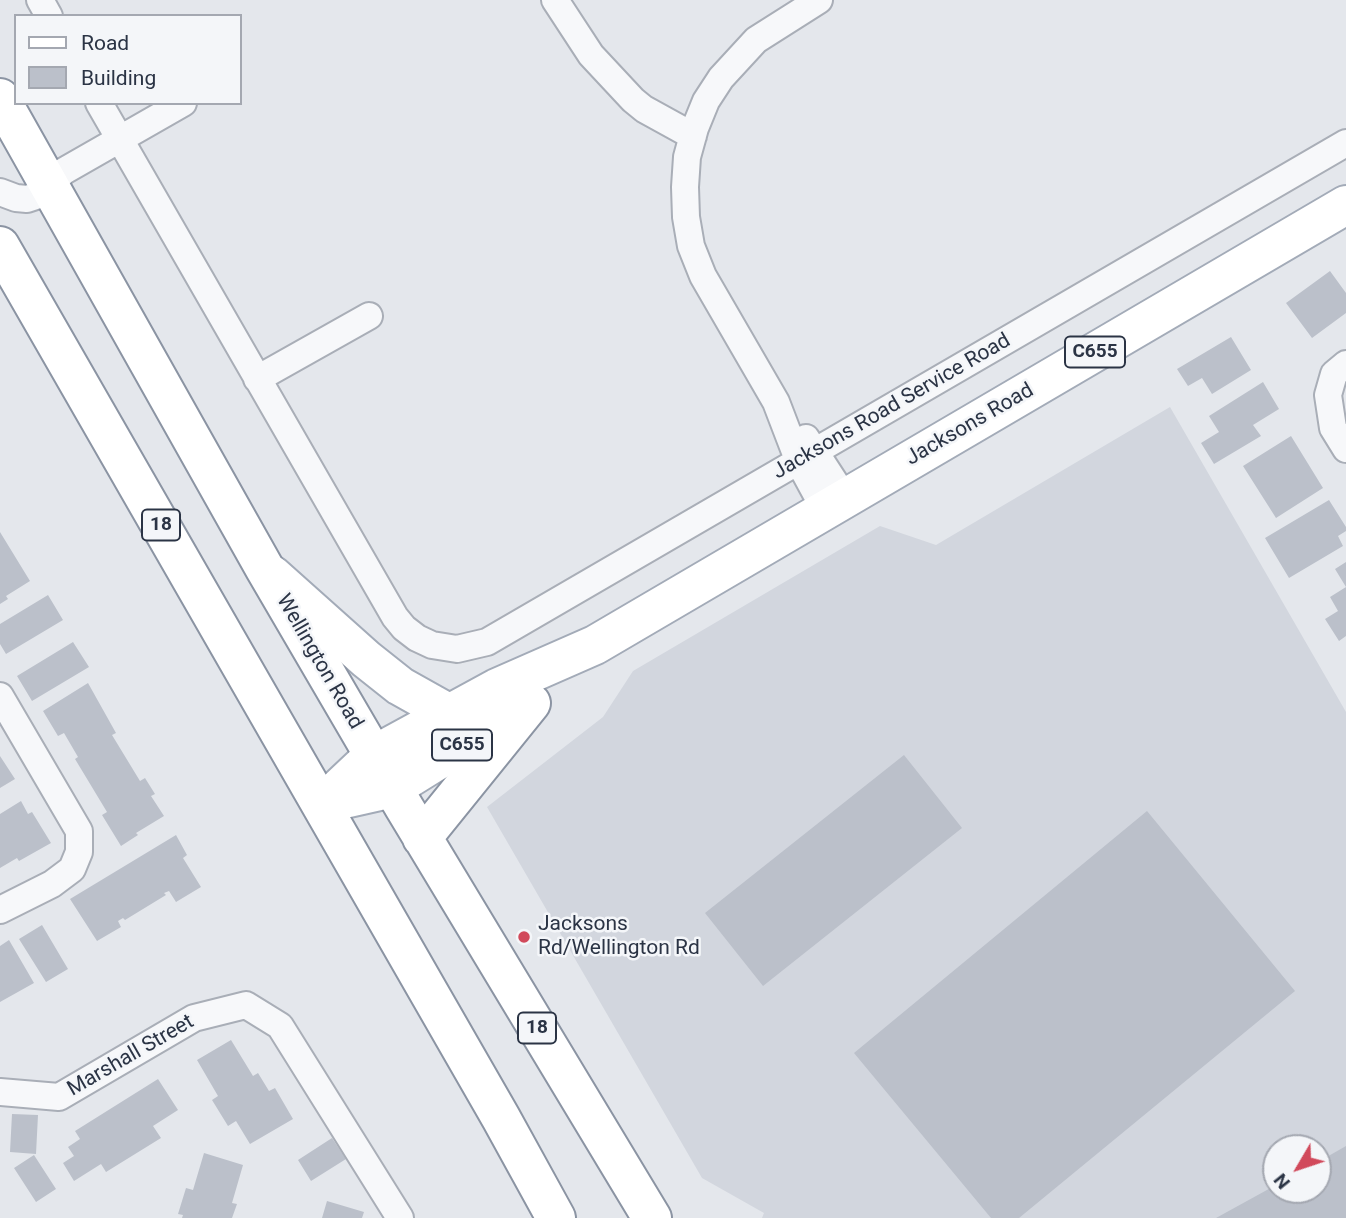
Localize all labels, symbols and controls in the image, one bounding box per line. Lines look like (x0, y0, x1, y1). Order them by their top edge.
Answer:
legend (14, 14, 242, 105)
text: Road (81, 31, 129, 55)
text: Building (81, 66, 156, 90)
street label: Jacksons Road Service Road (769, 329, 1015, 485)
road number: C655 (1065, 336, 1125, 368)
street label: Jacksons Road (902, 378, 1038, 472)
road number: 18 (142, 510, 180, 540)
street label: Wellington Road (270, 590, 368, 734)
road number: C655 (432, 730, 492, 760)
place label: Jacksons Rd/Wellington Rd (538, 912, 700, 962)
marker: Jacksons Rd/Wellington Rd (516, 929, 532, 945)
street label: Marshall Street (63, 1010, 199, 1102)
road number: 18 (518, 1012, 556, 1044)
north arrow (1262, 1134, 1332, 1204)
text: N (1269, 1169, 1295, 1194)

